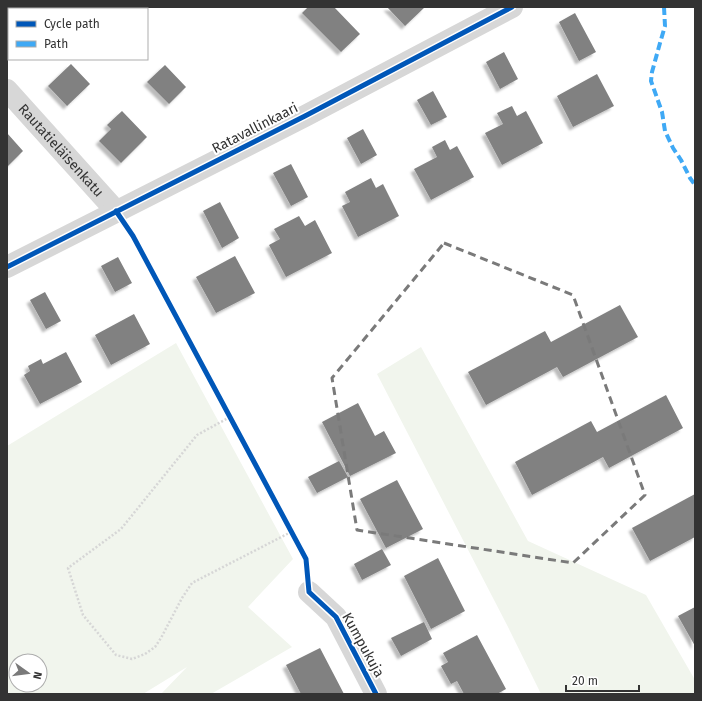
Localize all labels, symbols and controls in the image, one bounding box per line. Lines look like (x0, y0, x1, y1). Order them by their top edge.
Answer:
legend (8, 8, 148, 60)
text: Cycle path (44, 17, 100, 31)
text: Path (44, 37, 68, 51)
street label: Ratavallinkaari (209, 99, 301, 157)
street label: Rautatieläisenkatu (15, 100, 107, 200)
street label: Kumpukuja (338, 610, 388, 680)
north arrow (8, 653, 48, 693)
scale bar (566, 667, 639, 693)
text: N (30, 670, 44, 680)
text: 20 m (572, 674, 598, 688)

